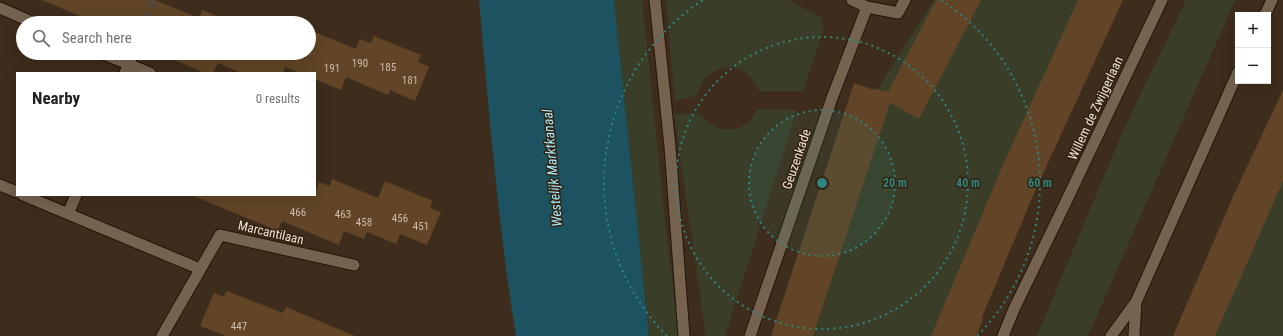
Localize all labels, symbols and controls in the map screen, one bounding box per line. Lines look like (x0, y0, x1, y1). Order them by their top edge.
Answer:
map controls (1235, 12, 1271, 84)
button: + (1235, 12, 1271, 48)
search box (16, 16, 316, 60)
icon: search (30, 27, 52, 49)
text: Search here (62, 29, 132, 47)
button: − (1235, 48, 1271, 84)
street label: Willem de Zwijgerlaan (1065, 54, 1126, 162)
house number: 190 (352, 57, 368, 70)
house number: 185 (380, 61, 396, 74)
house number: 191 (324, 62, 340, 75)
house number: 181 (402, 74, 418, 87)
text: Nearby (32, 88, 80, 108)
text: 0 results (256, 91, 300, 106)
water label: Westelijk Marktkanaal (539, 108, 565, 227)
street label: Geuzenkade (779, 127, 814, 191)
centre of rings (815, 176, 829, 190)
text: 20 m (883, 176, 907, 190)
text: 40 m (956, 176, 980, 190)
text: 60 m (1028, 176, 1052, 190)
house number: 466 (290, 206, 306, 219)
house number: 463 (335, 208, 351, 221)
house number: 456 (392, 212, 408, 225)
house number: 458 (356, 216, 372, 229)
street label: Marcantilaan (237, 218, 305, 247)
house number: 451 (413, 220, 429, 233)
house number: 447 (231, 320, 247, 333)

